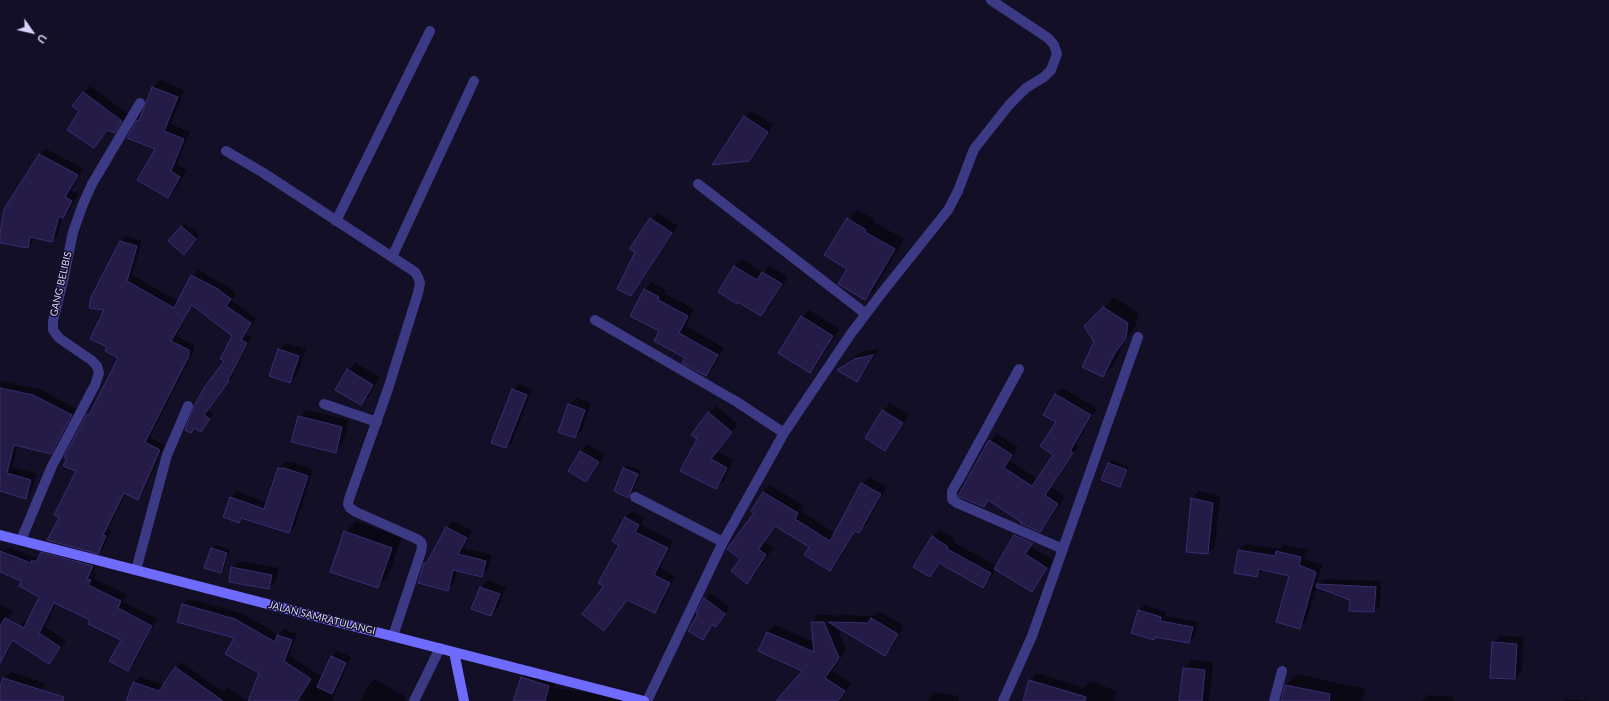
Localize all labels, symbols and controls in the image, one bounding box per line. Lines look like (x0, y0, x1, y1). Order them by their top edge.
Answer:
north arrow (12, 12, 52, 52)
text: U (35, 32, 50, 46)
street label: GANG BELIBIS (48, 250, 74, 318)
street label: JALAN SAMRATULANGI (267, 599, 377, 637)

